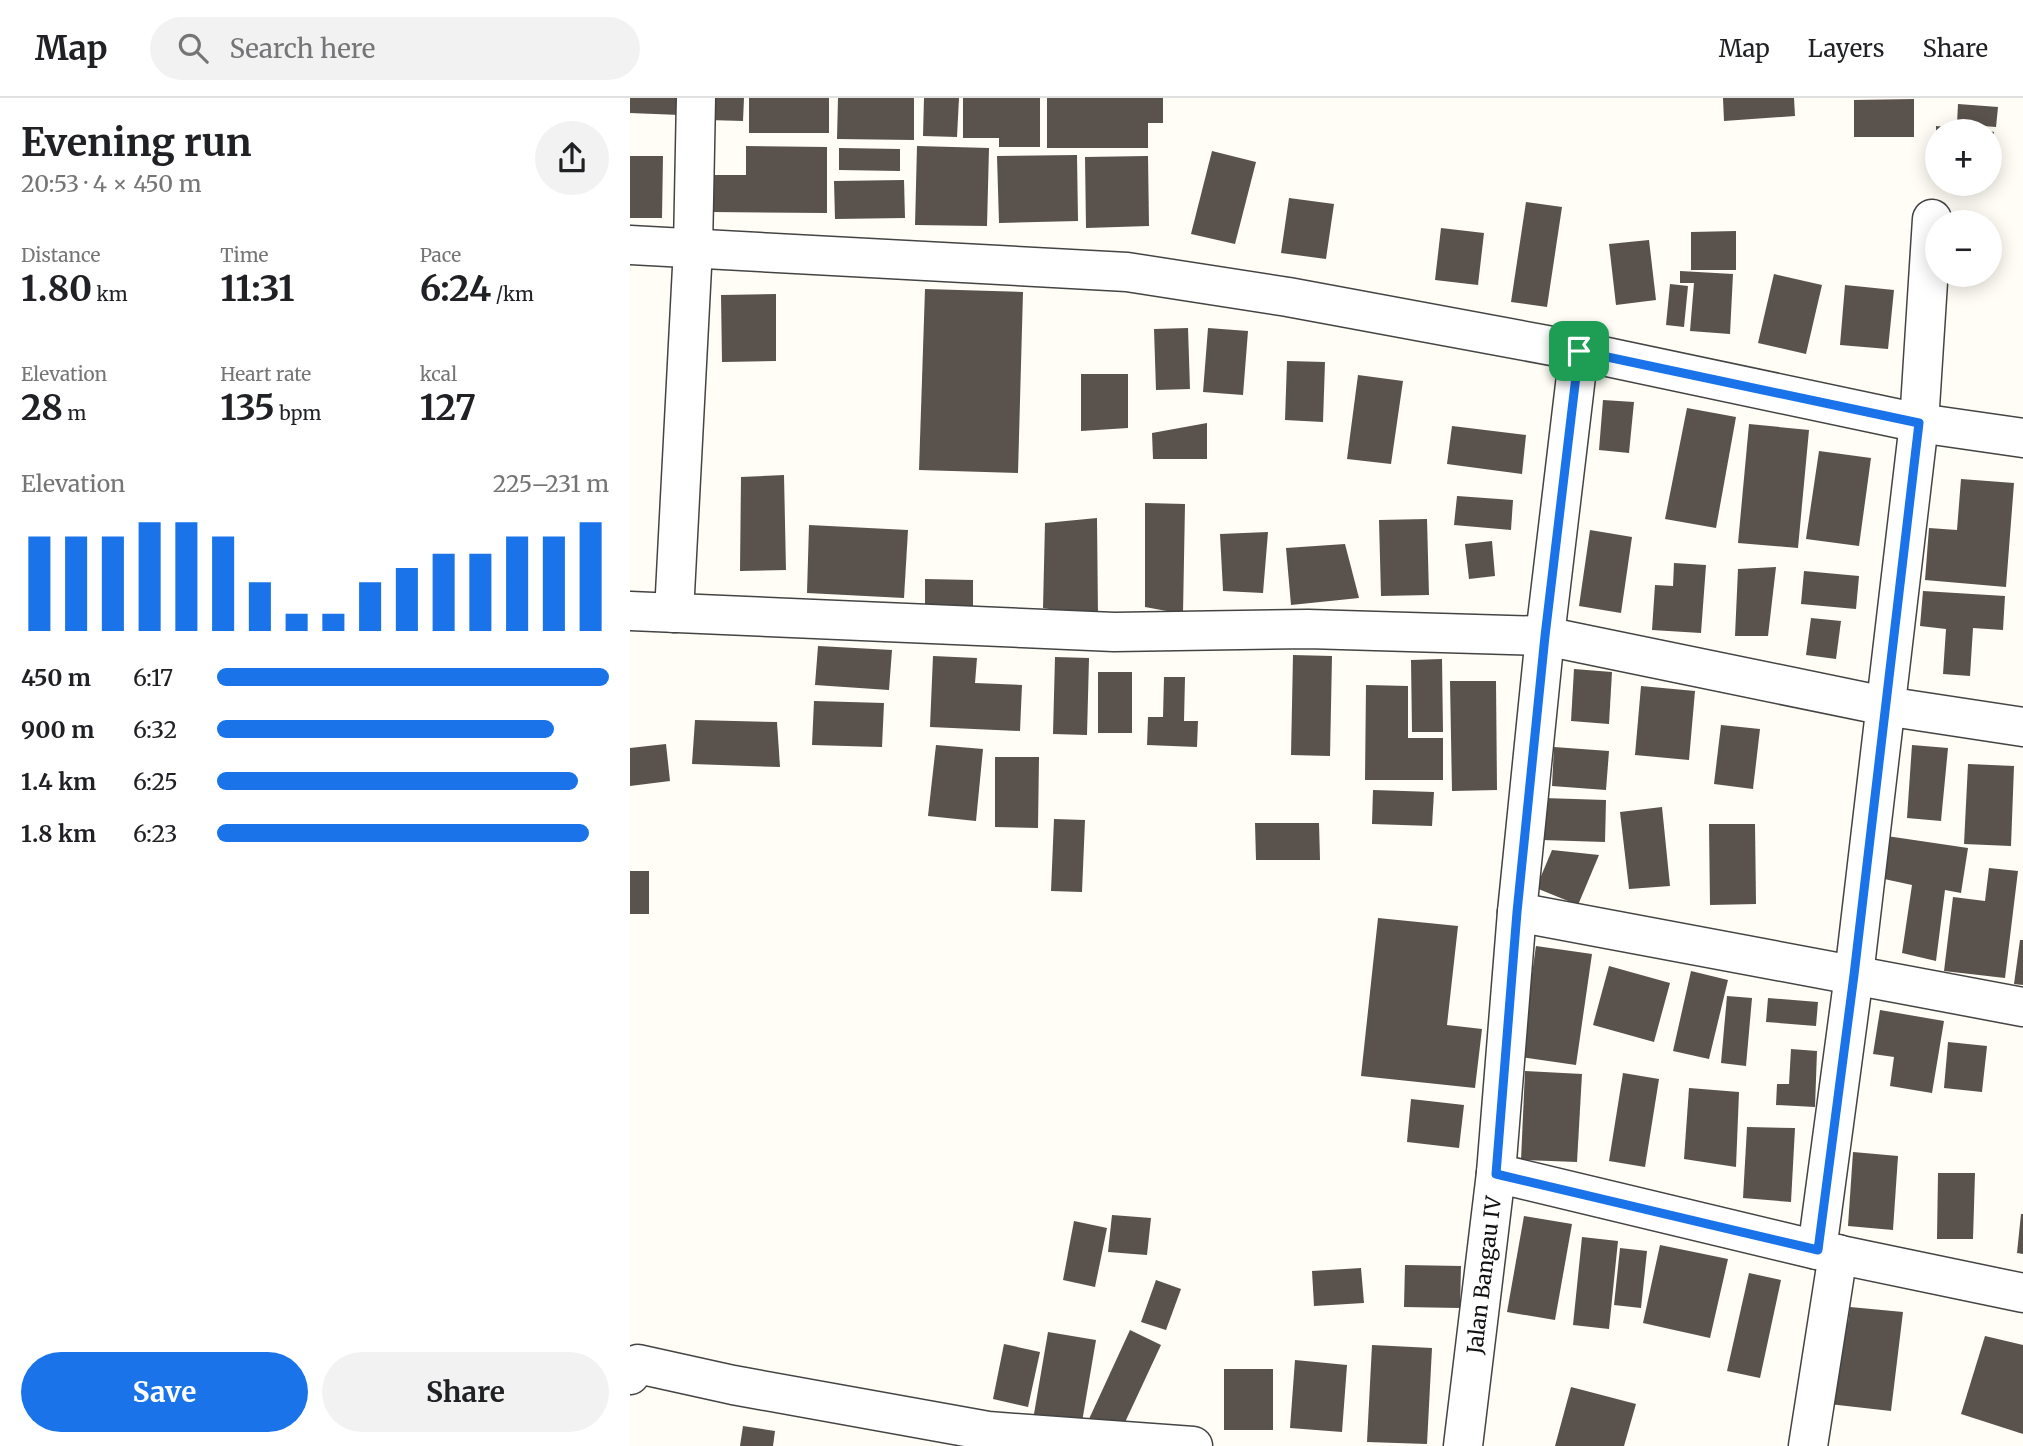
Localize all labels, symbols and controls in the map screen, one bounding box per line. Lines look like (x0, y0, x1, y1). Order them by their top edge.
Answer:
search box (150, 17, 640, 80)
text: Map (35, 28, 108, 69)
icon: search (174, 29, 212, 67)
text: Search here (230, 32, 375, 65)
text: Map (1719, 33, 1770, 64)
text: Layers (1808, 33, 1884, 64)
text: Share (1922, 33, 1988, 64)
text: Evening run (21, 119, 252, 166)
map controls (1925, 119, 2002, 287)
button: + (1925, 119, 2002, 196)
button: share (535, 121, 609, 195)
text: 20:53 · 4 × 450 m (21, 169, 202, 198)
button: − (1925, 210, 2002, 287)
text: Distance (21, 243, 100, 267)
text: Time (220, 243, 269, 267)
text: Pace (420, 243, 461, 267)
text: 1.80 (21, 267, 92, 311)
text: 11:31 (220, 267, 295, 311)
text: 6:24 (420, 267, 491, 311)
text: km (92, 282, 128, 306)
text: /km (491, 282, 534, 306)
pin (1549, 321, 1609, 381)
icon: arrive (1560, 332, 1598, 370)
text: Elevation (21, 362, 107, 386)
text: Heart rate (220, 362, 311, 386)
text: kcal (420, 362, 457, 386)
text: 28 (21, 386, 63, 430)
text: 135 (220, 386, 275, 430)
text: 127 (420, 386, 476, 430)
text: m (63, 401, 86, 425)
text: bpm (275, 401, 321, 425)
text: Elevation (21, 469, 125, 498)
text: 225–231 m (493, 469, 609, 498)
text: 450 m (21, 663, 91, 692)
text: 6:17 (133, 663, 173, 692)
text: 900 m (21, 715, 94, 744)
text: 6:32 (133, 715, 177, 744)
text: 1.4 km (21, 767, 96, 796)
text: 6:25 (133, 767, 178, 796)
text: 1.8 km (21, 819, 96, 848)
text: 6:23 (133, 819, 177, 848)
street label: Jalan Bangau IV (1461, 1194, 1507, 1356)
button: Save (21, 1352, 308, 1432)
button: Share (322, 1352, 609, 1432)

